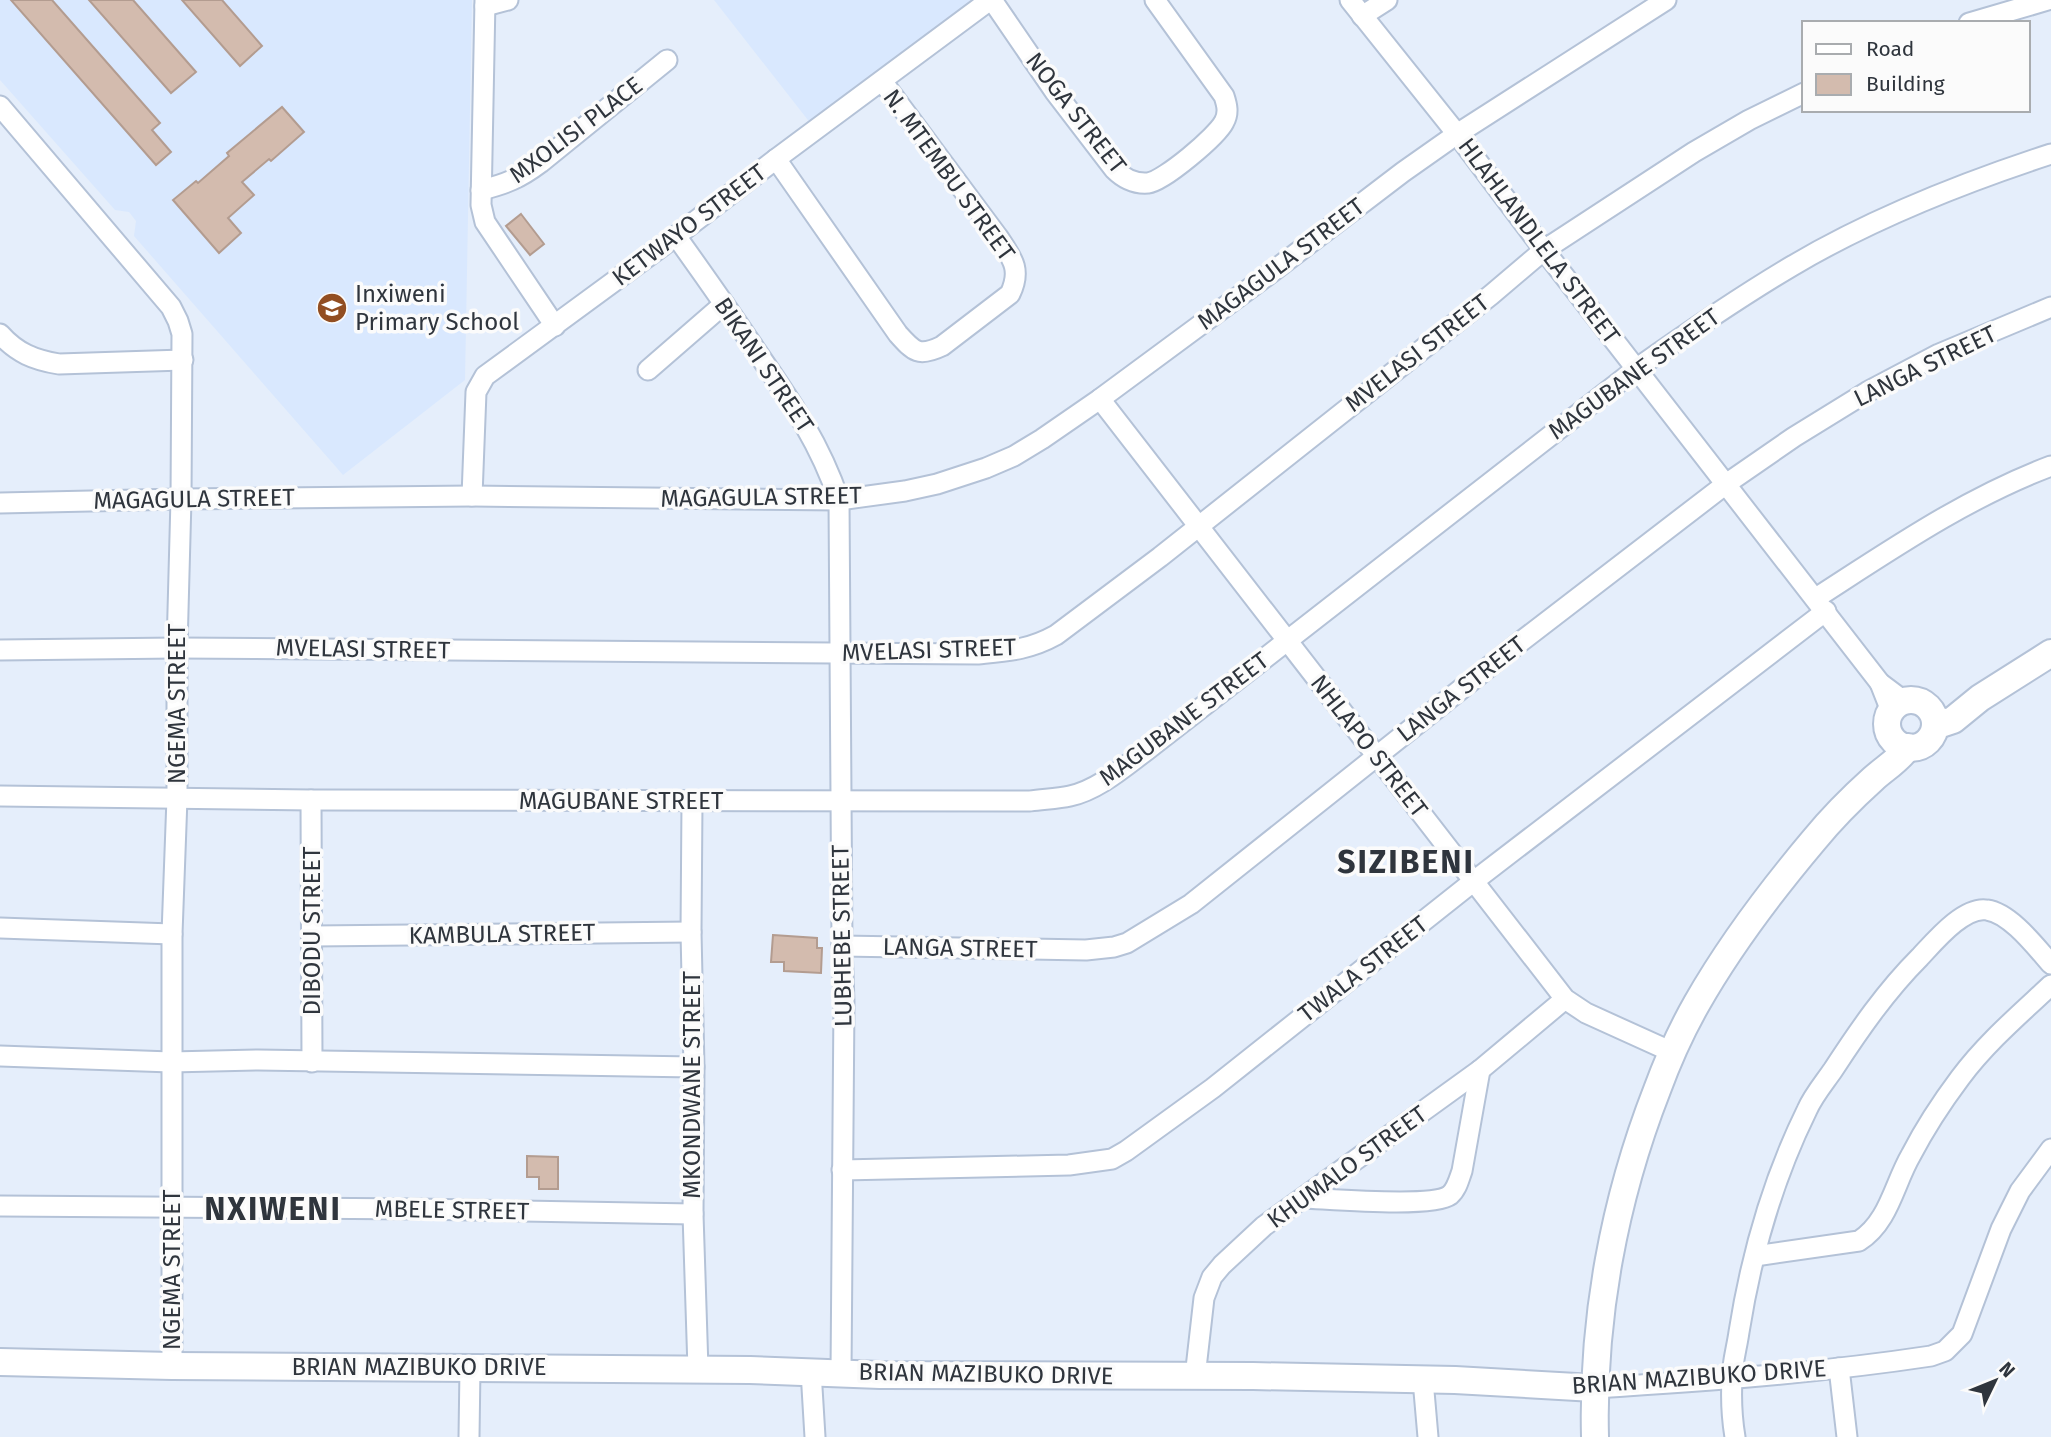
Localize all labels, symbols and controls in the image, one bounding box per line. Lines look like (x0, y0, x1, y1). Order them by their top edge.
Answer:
legend (1802, 21, 2030, 112)
text: Road (1866, 36, 1914, 62)
street label: NOGA STREET (1020, 47, 1132, 180)
street label: MXOLISI PLACE (504, 71, 648, 189)
text: Building (1866, 71, 1945, 97)
street label: N. MTEMBU STREET (877, 84, 1021, 267)
street label: HLAHLANDLELA STREET (1452, 133, 1626, 350)
street label: KETWAYO STREET (607, 158, 772, 292)
street label: MAGAGULA STREET (1192, 192, 1370, 336)
place label: Inxiweni Primary School (355, 280, 519, 336)
street label: MVELASI STREET (1340, 288, 1495, 418)
school or university icon: Inxiweni Primary School (315, 291, 349, 325)
street label: BIKANI STREET (709, 292, 820, 438)
street label: MAGUBANE STREET (1543, 302, 1725, 445)
street label: LANGA STREET (1849, 319, 2001, 413)
street label: MAGAGULA STREET (660, 481, 863, 513)
street label: MAGAGULA STREET (93, 483, 296, 515)
street label: NGEMA STREET (163, 623, 191, 784)
street label: LANGA STREET (1391, 630, 1531, 748)
street label: MVELASI STREET (275, 633, 451, 665)
street label: MVELASI STREET (841, 633, 1017, 667)
street label: MAGUBANE STREET (1094, 646, 1275, 792)
street label: NHLAPO STREET (1305, 669, 1434, 823)
street label: MAGUBANE STREET (519, 787, 724, 815)
district label: SIZIBENI (1337, 843, 1475, 881)
street label: LUBHEBE STREET (826, 844, 858, 1027)
street label: DIBODU STREET (298, 846, 326, 1016)
street label: TWALA STREET (1293, 910, 1433, 1028)
street label: KAMBULA STREET (408, 918, 596, 950)
street label: LANGA STREET (882, 933, 1038, 963)
street label: MKONDWANE STREET (678, 971, 706, 1199)
street label: KHUMALO STREET (1262, 1099, 1433, 1234)
street label: NGEMA STREET (158, 1189, 186, 1350)
district label: NXIWENI (204, 1190, 342, 1228)
street label: MBELE STREET (374, 1195, 530, 1225)
north arrow (1960, 1346, 2030, 1416)
street label: BRIAN MAZIBUKO DRIVE (291, 1353, 547, 1381)
street label: BRIAN MAZIBUKO DRIVE (1571, 1354, 1827, 1400)
text: N (1994, 1357, 2020, 1382)
street label: BRIAN MAZIBUKO DRIVE (858, 1358, 1114, 1390)

